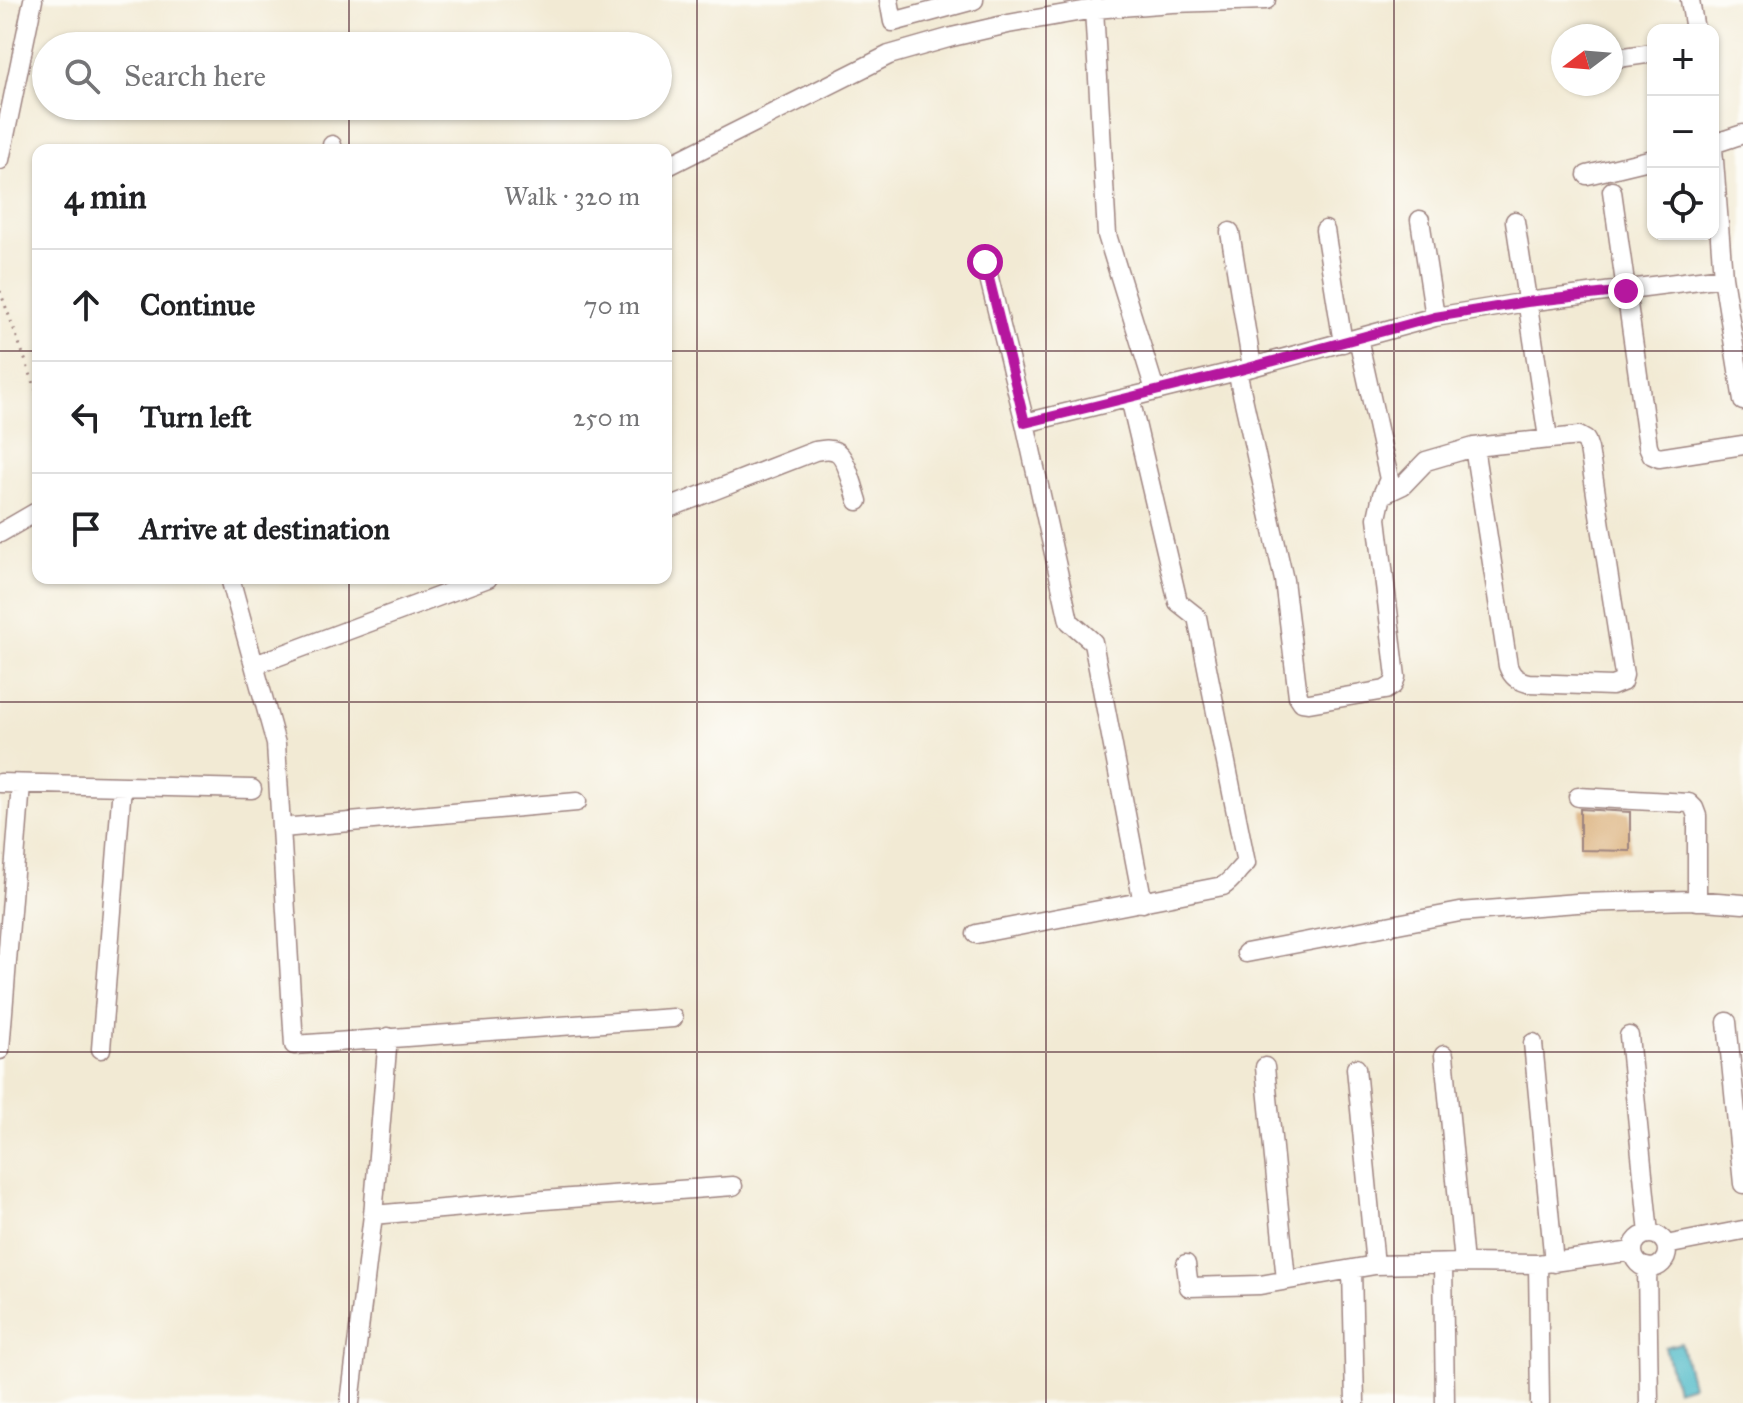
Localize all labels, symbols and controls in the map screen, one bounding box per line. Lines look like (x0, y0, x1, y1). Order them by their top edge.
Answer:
north arrow (1551, 24, 1623, 96)
map controls (1647, 24, 1719, 240)
button: + (1647, 24, 1719, 96)
search box (32, 32, 672, 120)
icon: search (60, 54, 104, 98)
text: Search here (124, 58, 266, 94)
button: − (1647, 96, 1719, 168)
button: locate (1647, 168, 1719, 240)
text: 4 min (64, 176, 147, 217)
text: Walk · 320 m (504, 180, 640, 212)
route start (967, 244, 1003, 280)
route end (1608, 273, 1644, 309)
icon: ahead (64, 283, 108, 327)
text: Continue (140, 287, 255, 323)
text: 70 m (584, 289, 640, 321)
icon: left (64, 395, 108, 439)
text: Turn left (140, 399, 251, 435)
text: 250 m (573, 401, 640, 433)
icon: arrive (64, 507, 108, 551)
text: Arrive at destination (140, 511, 390, 547)

